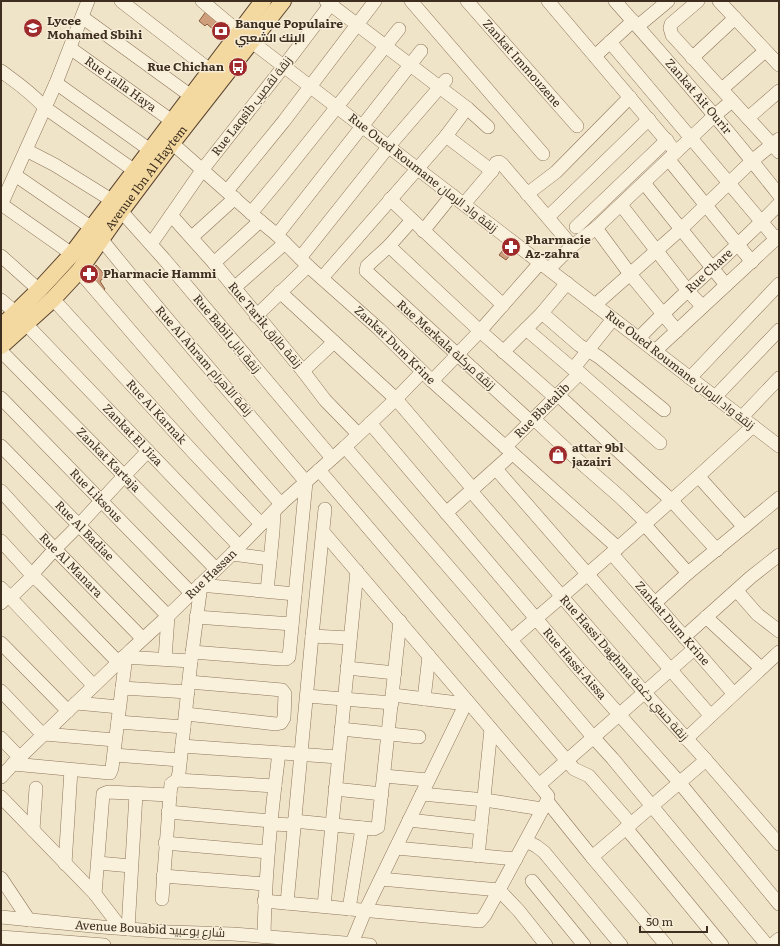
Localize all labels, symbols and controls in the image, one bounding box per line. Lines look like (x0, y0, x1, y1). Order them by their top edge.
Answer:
place label: Lycee Mohamed Sbihi (47, 11, 143, 43)
place label: Banque Populaire البنك الشعبي (235, 14, 343, 48)
street label: Zankat Immouzene (479, 15, 566, 110)
school or university icon: Lycee Mohamed Sbihi (22, 17, 44, 39)
bank icon: Banque Populaire البنك الشعبي (210, 20, 232, 42)
street label: Rue Lalla Haya (81, 51, 161, 116)
street label: Rue Laqsib زنقة لقصيب (206, 52, 296, 159)
street label: Zankat Ait Ourir (662, 54, 737, 138)
bus stop icon: Rue Chichan (227, 56, 249, 78)
place label: Rue Chichan (147, 57, 225, 75)
street label: Rue Oued Roumane زنقة واد الرمان (345, 108, 502, 236)
street label: Avenue Ibn Al Haytem (100, 121, 191, 234)
place label: Pharmacie Az-zahra (525, 230, 591, 262)
pharmacy icon: Pharmacie Az-zahra (500, 236, 522, 258)
street label: Rue Chare (681, 244, 736, 297)
pharmacy icon: Pharmacie Hammi (78, 263, 100, 285)
place label: Pharmacie Hammi (103, 264, 217, 282)
street label: Rue Tarik زنقة طارق (224, 277, 307, 371)
street label: Rue Babil زنقة بابل (189, 290, 266, 377)
street label: Rue Merkala زنقة مركلة (393, 295, 500, 394)
street label: Rue Al Ahram زنقة الأهرام (152, 301, 258, 419)
street label: Zankat Dum Krine (351, 301, 440, 388)
street label: Rue Oued Roumane زنقة واد الرمان (602, 305, 759, 433)
street label: Rue Al Karnak (123, 375, 192, 448)
street label: Rue Bbatalib (509, 378, 573, 441)
street label: Zankat El Jiza (99, 399, 168, 470)
street label: Zankat Kartaja (73, 423, 146, 496)
place label: attar 9bl jazairi (572, 438, 624, 470)
shop icon: attar 9bl jazairi (547, 444, 569, 466)
street label: Rue Liksous (66, 464, 127, 526)
street label: Rue Al Badiae (51, 496, 119, 564)
street label: Rue Al Manara (36, 528, 108, 601)
street label: Rue Hassan (180, 544, 240, 603)
street label: Zankat Dum Krine (631, 577, 715, 669)
street label: Rue Hassi Daghma زنقة حسي دغمة (555, 590, 693, 746)
street label: Rue Hassi-Aissa (539, 623, 612, 703)
scale bar (640, 908, 707, 934)
text: 50 m (646, 912, 673, 930)
street label: Avenue Bouabid شارع بوعبيد (74, 915, 226, 941)

